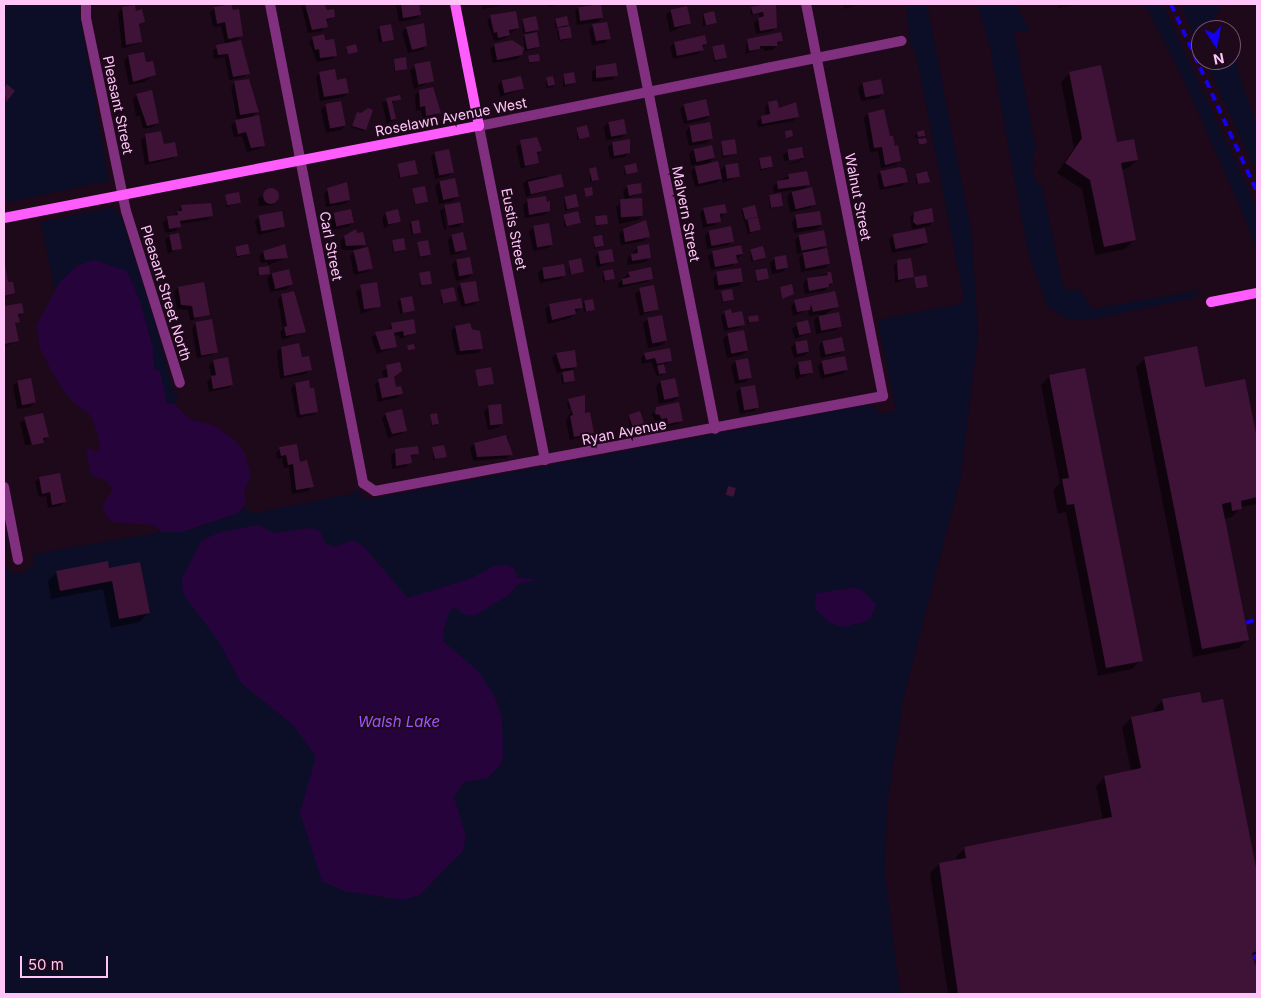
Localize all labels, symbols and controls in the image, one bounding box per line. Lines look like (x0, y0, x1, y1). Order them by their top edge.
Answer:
north arrow (1191, 20, 1241, 70)
text: N (1212, 50, 1226, 69)
street label: Pleasant Street (99, 54, 137, 156)
street label: Roselawn Avenue West (374, 94, 528, 140)
street label: Walnut Street (841, 152, 875, 242)
street label: Malvern Street (669, 165, 703, 263)
street label: Eustis Street (498, 187, 530, 271)
street label: Carl Street (316, 210, 346, 282)
street label: Pleasant Street North (137, 223, 195, 363)
street label: Ryan Avenue (580, 416, 668, 448)
water label: Walsh Lake (358, 713, 440, 731)
scale bar (22, 946, 110, 978)
text: 50 m (28, 955, 64, 974)

